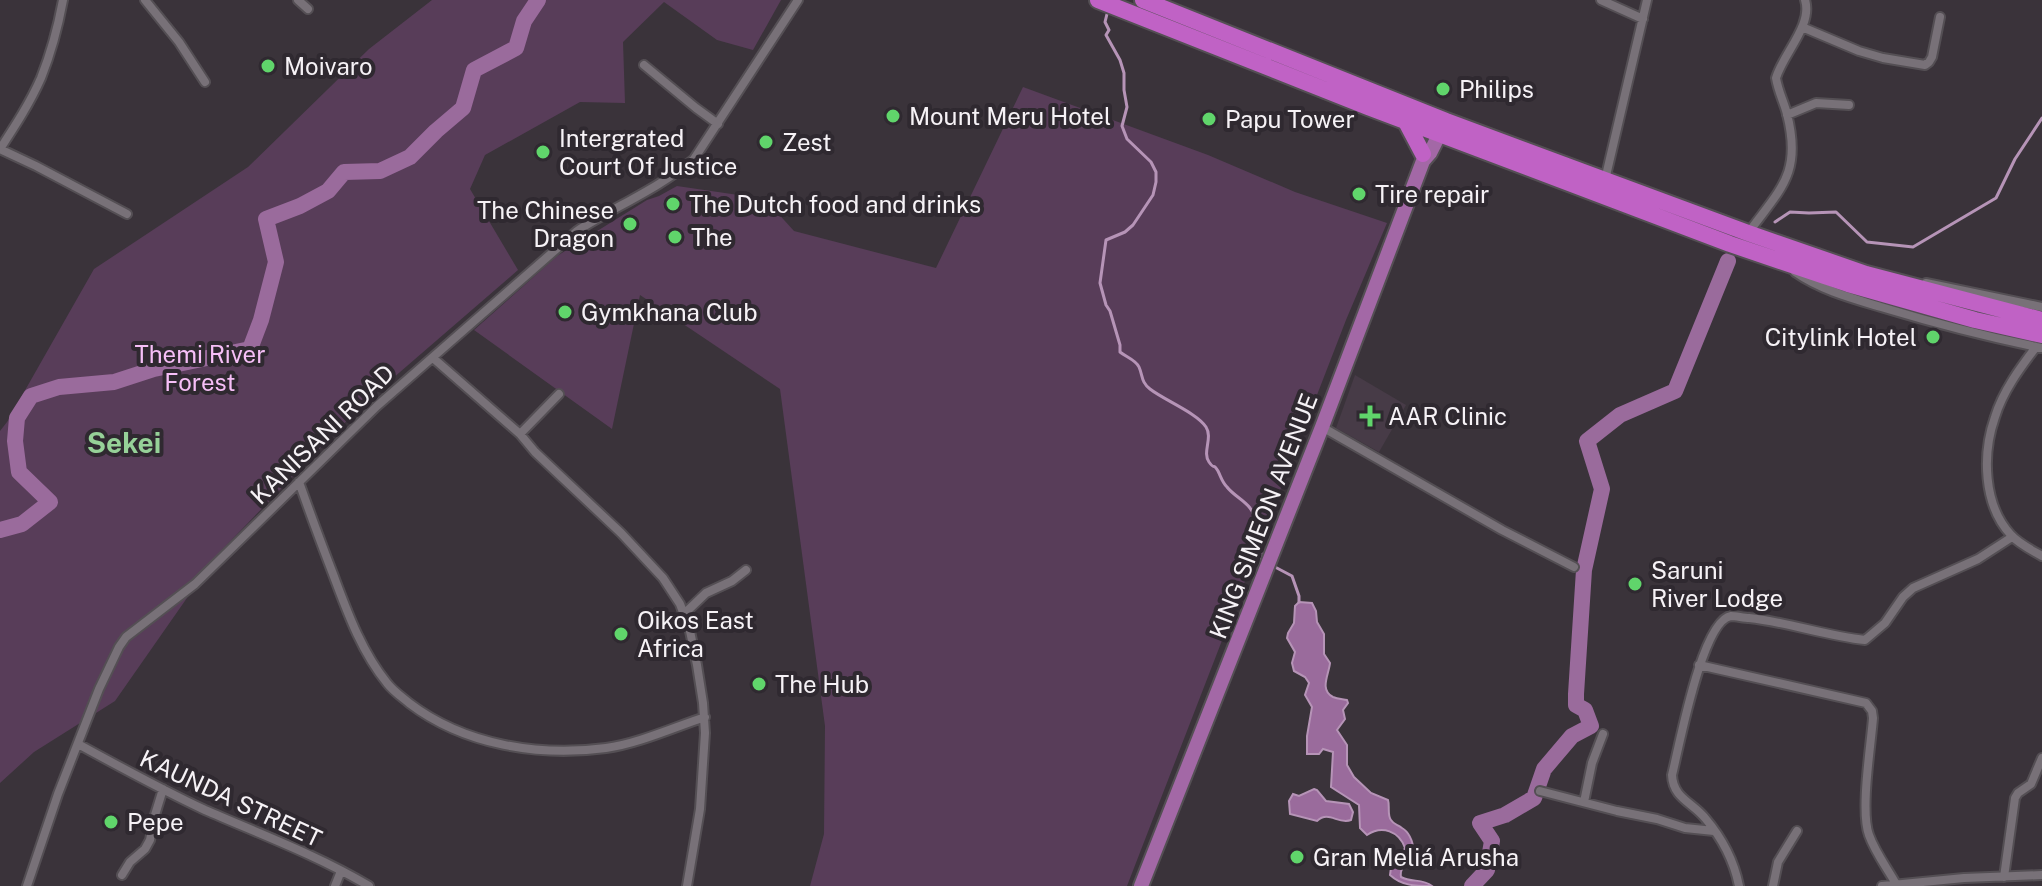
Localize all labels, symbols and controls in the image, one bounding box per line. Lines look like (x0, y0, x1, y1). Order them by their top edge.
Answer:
place label: Moivaro (284, 52, 372, 80)
marker: Moivaro (259, 57, 277, 75)
place label: Philips (1459, 75, 1534, 103)
marker: Philips (1434, 80, 1452, 98)
place label: Mount Meru Hotel (909, 102, 1111, 130)
place label: Papu Tower (1225, 105, 1355, 133)
marker: Mount Meru Hotel (884, 107, 902, 125)
marker: Papu Tower (1200, 110, 1218, 128)
place label: Intergrated Court Of Justice (559, 124, 737, 180)
place label: Zest (782, 128, 832, 156)
marker: Zest (757, 133, 775, 151)
marker: Intergrated Court Of Justice (534, 143, 552, 161)
place label: Tire repair (1375, 180, 1489, 208)
marker: Tire repair (1350, 185, 1368, 203)
place label: The Dutch food and drinks (689, 190, 981, 218)
marker: The Dutch food and drinks (664, 195, 682, 213)
place label: The Chinese Dragon (477, 196, 614, 252)
marker: The Chinese Dragon (621, 215, 639, 233)
place label: The (691, 223, 733, 251)
marker: The (666, 228, 684, 246)
place label: Gymkhana Club (581, 298, 757, 326)
marker: Gymkhana Club (556, 303, 574, 321)
place label: Citylink Hotel (1765, 323, 1917, 351)
marker: Citylink Hotel (1924, 328, 1942, 346)
park label: Themi River Forest (134, 340, 266, 396)
street label: KANISANI ROAD (244, 358, 400, 510)
street label: KING SIMEON AVENUE (1203, 389, 1323, 643)
place label: AAR Clinic (1388, 402, 1507, 430)
marker: AAR Clinic (1359, 405, 1381, 427)
district label: Sekei (87, 426, 161, 459)
place label: Saruni River Lodge (1651, 556, 1783, 612)
marker: Saruni River Lodge (1626, 575, 1644, 593)
place label: Oikos East Africa (637, 606, 754, 662)
marker: Oikos East Africa (612, 625, 630, 643)
place label: The Hub (775, 670, 869, 698)
marker: The Hub (750, 675, 768, 693)
street label: KAUNDA STREET (136, 744, 326, 852)
place label: Pepe (127, 808, 184, 836)
marker: Pepe (102, 813, 120, 831)
place label: Gran Meliá Arusha (1313, 843, 1519, 871)
marker: Gran Meliá Arusha (1288, 848, 1306, 866)

